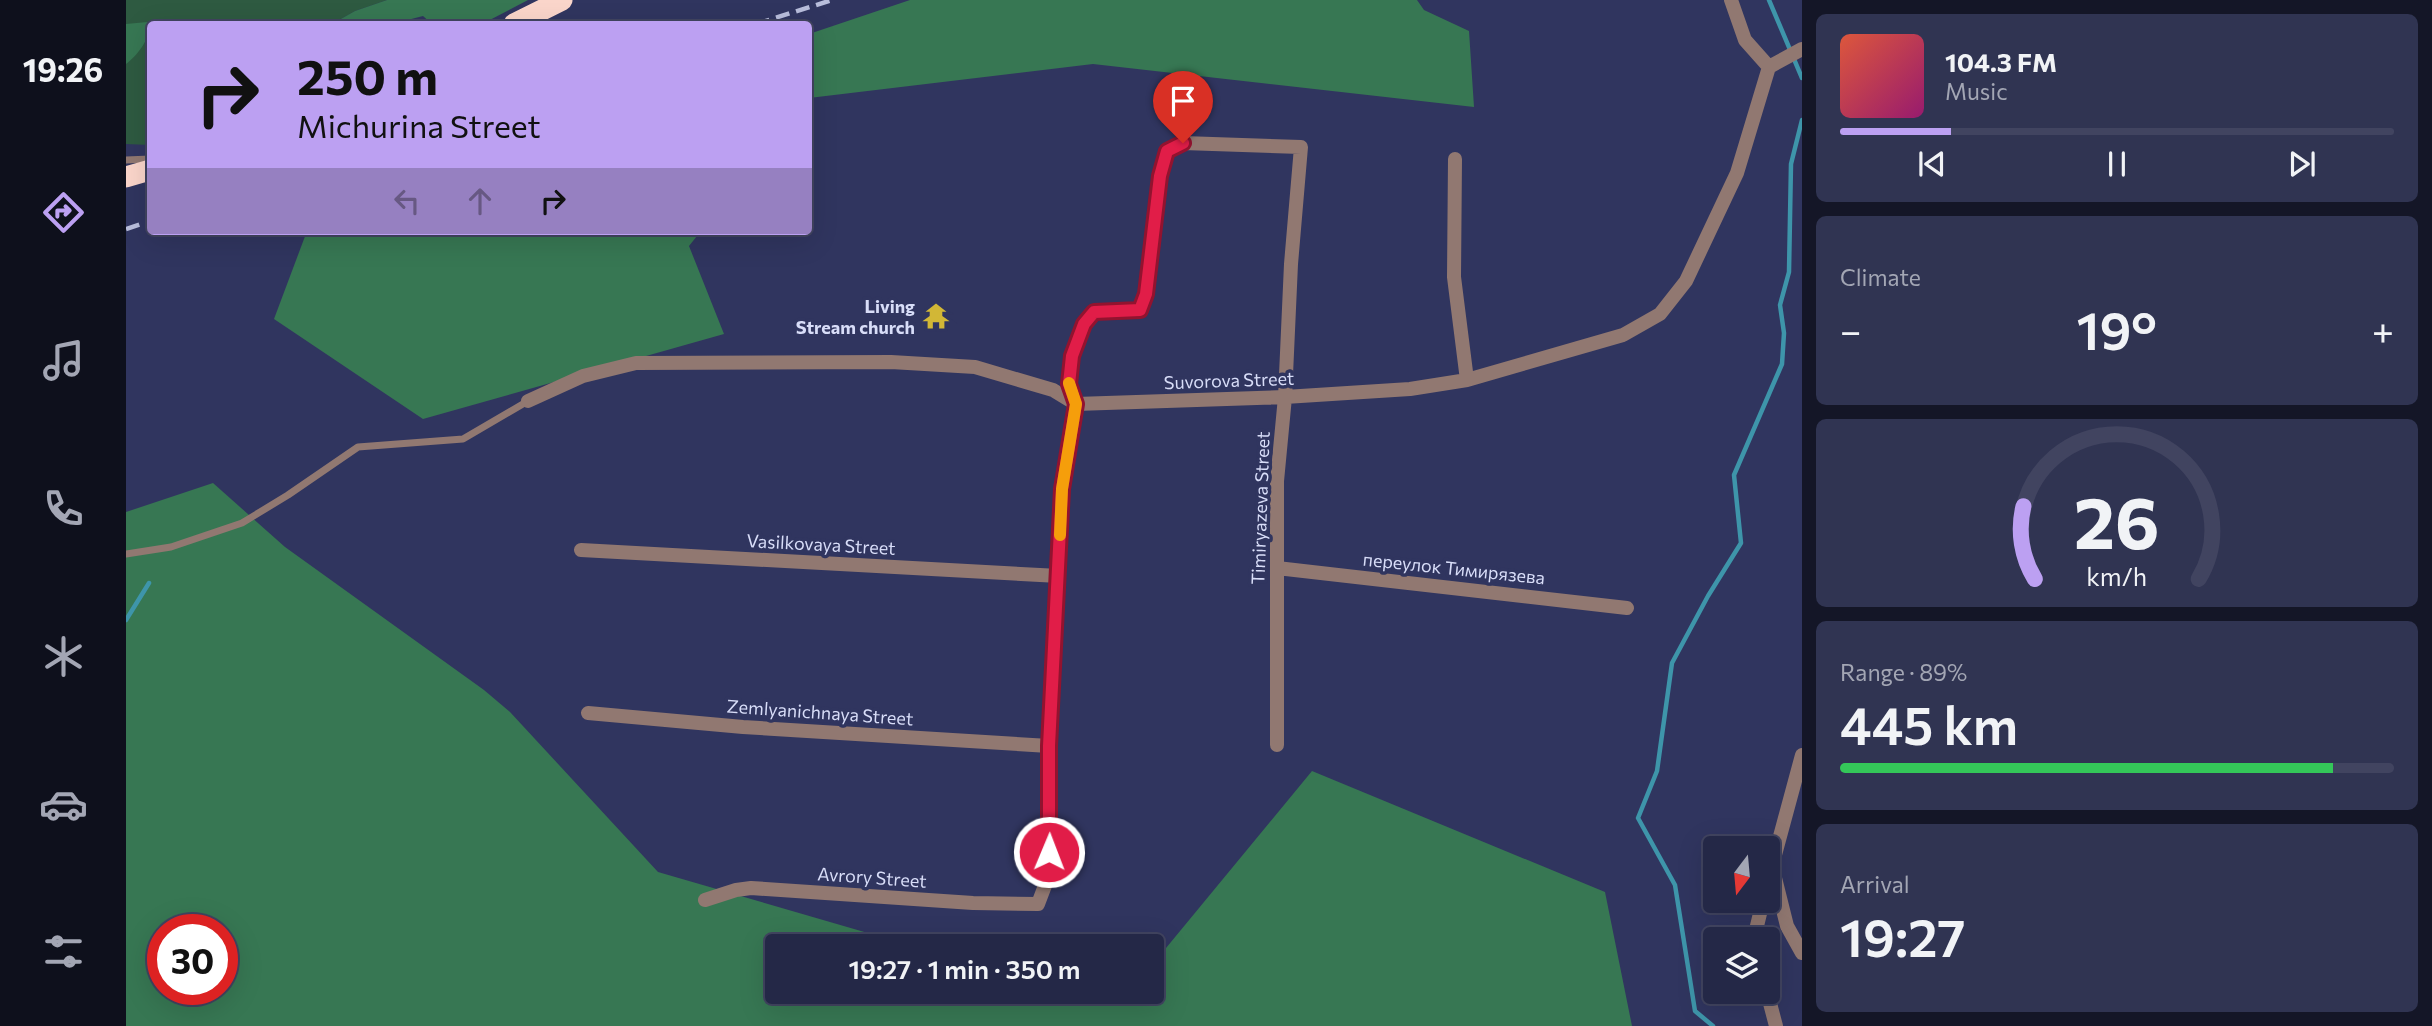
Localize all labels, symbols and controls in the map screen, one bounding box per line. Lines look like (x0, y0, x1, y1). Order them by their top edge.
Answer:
text: 250 m (297, 45, 438, 105)
text: 104.3 FM (1945, 46, 2057, 77)
text: 19:26 (23, 49, 103, 89)
icon: right (182, 49, 273, 140)
pin (1153, 71, 1213, 143)
text: Music (1945, 77, 2008, 105)
icon: arrive (1164, 82, 1202, 120)
text: Michurina Street (297, 105, 541, 145)
icon: previous (1913, 145, 1951, 183)
icon: pause (2098, 145, 2136, 183)
icon: next (2283, 145, 2321, 183)
icon: left (388, 182, 426, 220)
icon: ahead (461, 182, 499, 220)
icon: right (534, 182, 572, 220)
icon: directions (39, 188, 88, 237)
text: Climate (1840, 263, 1921, 291)
place label: Living Stream church (796, 295, 915, 338)
text: 19° (2076, 297, 2157, 361)
temple icon: Living Stream church (921, 301, 951, 331)
text: − (1840, 306, 1862, 353)
text: + (2372, 306, 2394, 353)
icon: music (39, 336, 88, 385)
street label: Suvorova Street (1163, 367, 1295, 393)
street label: Timiryazeva Street (1246, 431, 1274, 585)
text: 26 (2074, 475, 2160, 564)
icon: phone (39, 484, 88, 533)
street label: Vasilkovaya Street (746, 529, 896, 559)
street label: переулок Тимирязева (1362, 547, 1546, 589)
text: km/h (2087, 561, 2147, 591)
icon: climate (39, 632, 88, 681)
text: Range · 89% (1840, 658, 1967, 686)
text: 445 km (1840, 692, 2018, 756)
street label: Zemlyanichnaya Street (726, 695, 914, 729)
icon: car (39, 780, 88, 829)
position arrow (1012, 815, 1086, 889)
north arrow (1703, 836, 1780, 914)
map controls (1703, 836, 1780, 1004)
street label: Avrory Street (817, 862, 927, 892)
text: Arrival (1840, 870, 1910, 898)
text: 19:27 (1840, 904, 1966, 968)
speed limit sign: 30 (147, 914, 238, 1005)
icon: filters (39, 927, 88, 976)
button: layers (1703, 927, 1780, 1004)
text: 19:27 · 1 min · 350 m (848, 953, 1081, 984)

